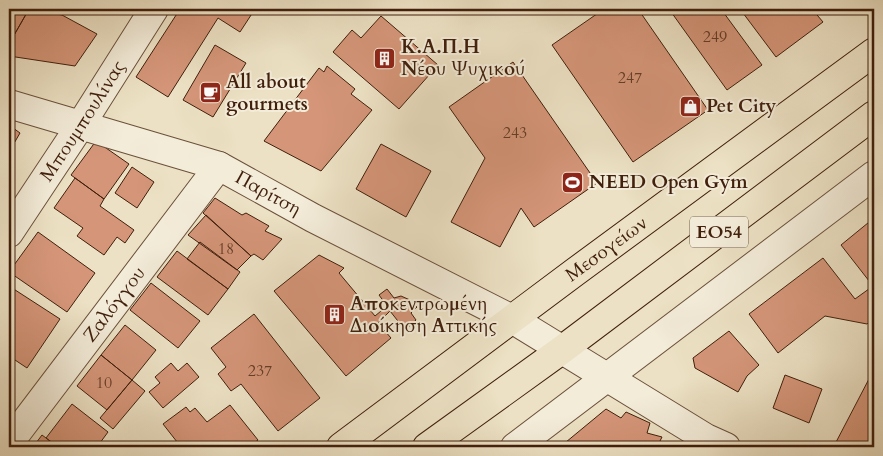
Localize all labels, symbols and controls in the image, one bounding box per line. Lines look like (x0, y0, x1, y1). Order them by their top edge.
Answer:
house number: 249 (703, 26, 727, 48)
place label: Κ.Α.Π.Η Νέου Ψυχικού (401, 34, 525, 82)
building icon: Κ.Α.Π.Η Νέου Ψυχικού (373, 46, 397, 70)
street label: Μπουμπουλίνας (34, 55, 131, 187)
house number: 247 (618, 67, 642, 89)
place label: All about gourmets (226, 69, 308, 117)
cafe icon: All about gourmets (198, 81, 222, 105)
place label: Pet City (706, 93, 776, 119)
shop icon: Pet City (678, 94, 702, 118)
house number: 243 (503, 122, 527, 144)
street label: Παρίτση (231, 164, 306, 222)
place label: NEED Open Gym (589, 169, 748, 195)
sports icon: NEED Open Gym (561, 170, 585, 194)
street label: Μεσογείων (560, 210, 653, 288)
road number: ΕΟ54 (690, 216, 748, 248)
house number: 18 (218, 238, 234, 260)
street label: Ζαλόγγου (77, 261, 151, 347)
place label: Αποκεντρωμένη Διοίκηση Αττικής (350, 291, 497, 339)
building icon: Αποκεντρωμένη Διοίκηση Αττικής (322, 303, 346, 327)
house number: 237 (248, 360, 272, 382)
house number: 10 (96, 372, 112, 394)

